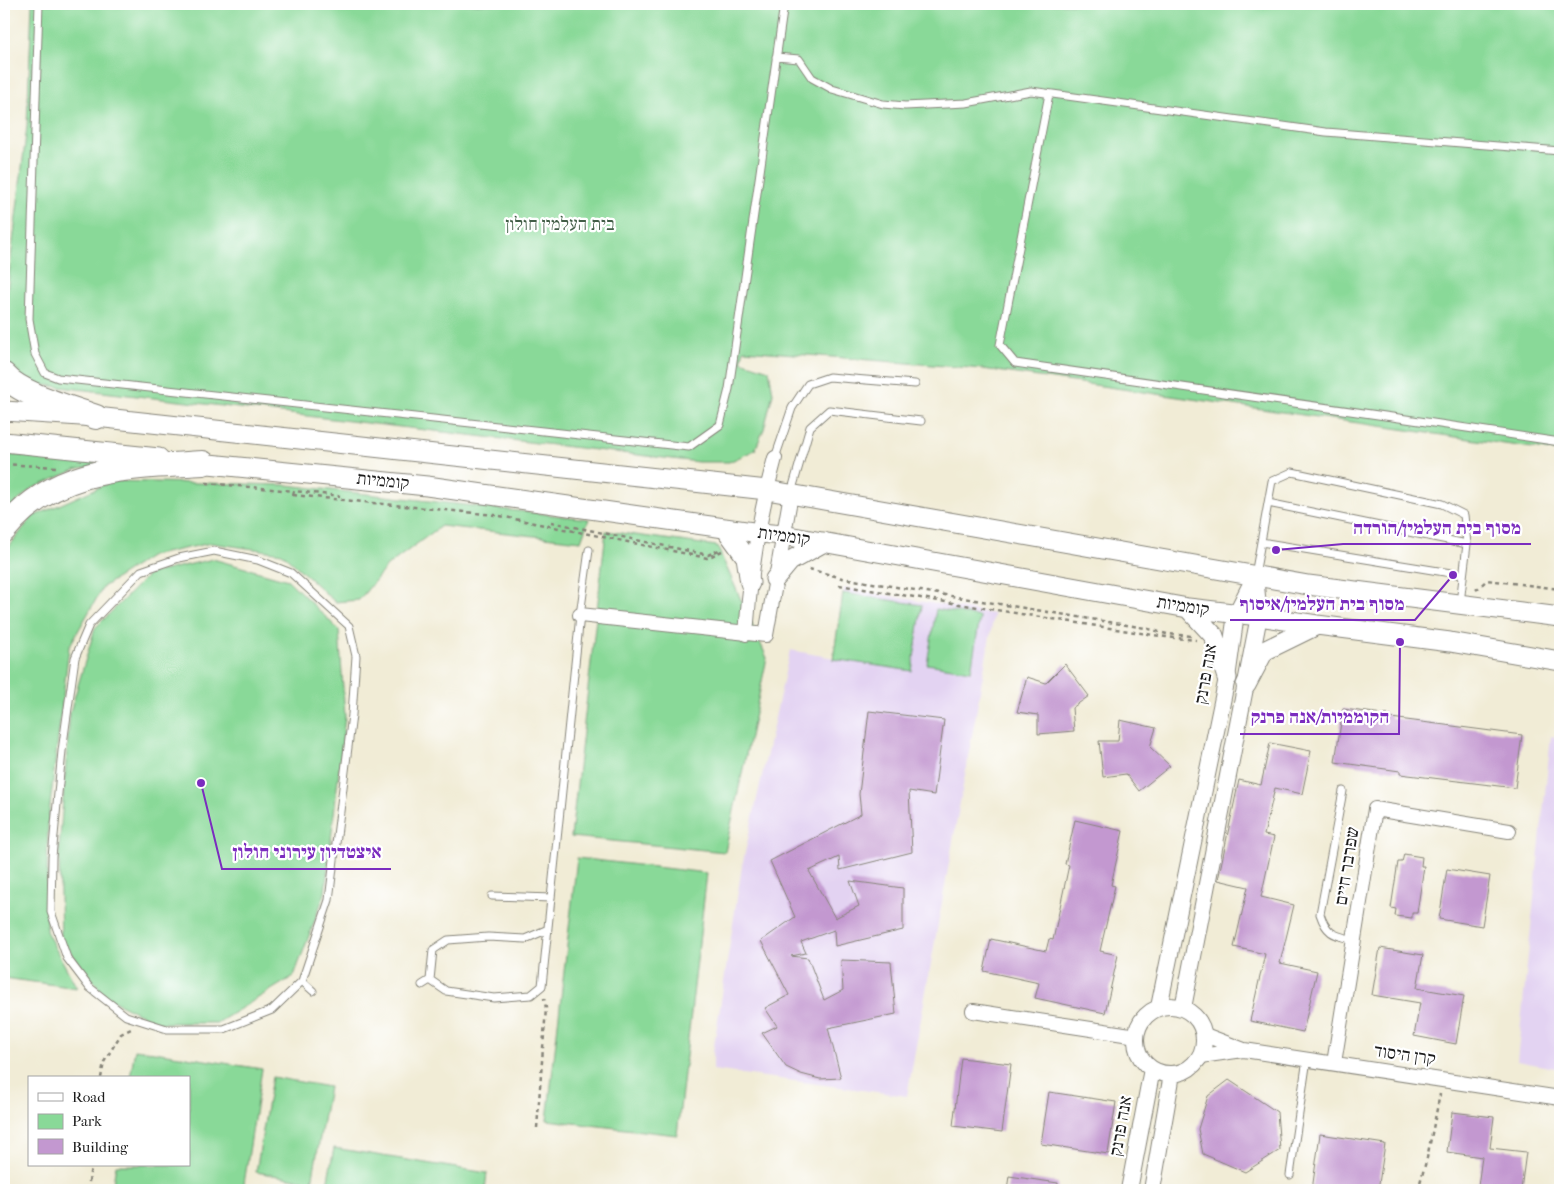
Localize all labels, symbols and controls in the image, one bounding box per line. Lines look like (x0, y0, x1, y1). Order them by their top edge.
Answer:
park label: בית העלמין חולון (505, 214, 615, 235)
street label: קוממיות (356, 468, 410, 494)
callout: מסוף בית העלמין/הורדה (1343, 510, 1531, 544)
text: מסוף בית העלמין/הורדה (1353, 517, 1521, 539)
street label: קוממיות (756, 522, 812, 550)
callout: מסוף בית העלמין/איסוף (1230, 586, 1415, 620)
street label: קוממיות (1155, 591, 1211, 621)
text: מסוף בית העלמין/איסוף (1240, 593, 1404, 615)
street label: אנה פרנק (1190, 642, 1222, 706)
callout: הקוממיות/אנה פרנק (1240, 700, 1399, 734)
text: הקוממיות/אנה פרנק (1251, 706, 1389, 728)
street label: שפרבר חיים (1330, 825, 1364, 907)
callout: איצטדיון עירוני חולון (222, 835, 391, 869)
text: איצטדיון עירוני חולון (232, 841, 382, 863)
street label: קרן היסוד (1373, 1040, 1437, 1070)
legend (28, 1076, 190, 1166)
text: Road (72, 1088, 106, 1106)
street label: אנה פרנק (1105, 1094, 1137, 1158)
text: Park (72, 1112, 102, 1130)
text: Building (72, 1138, 129, 1156)

